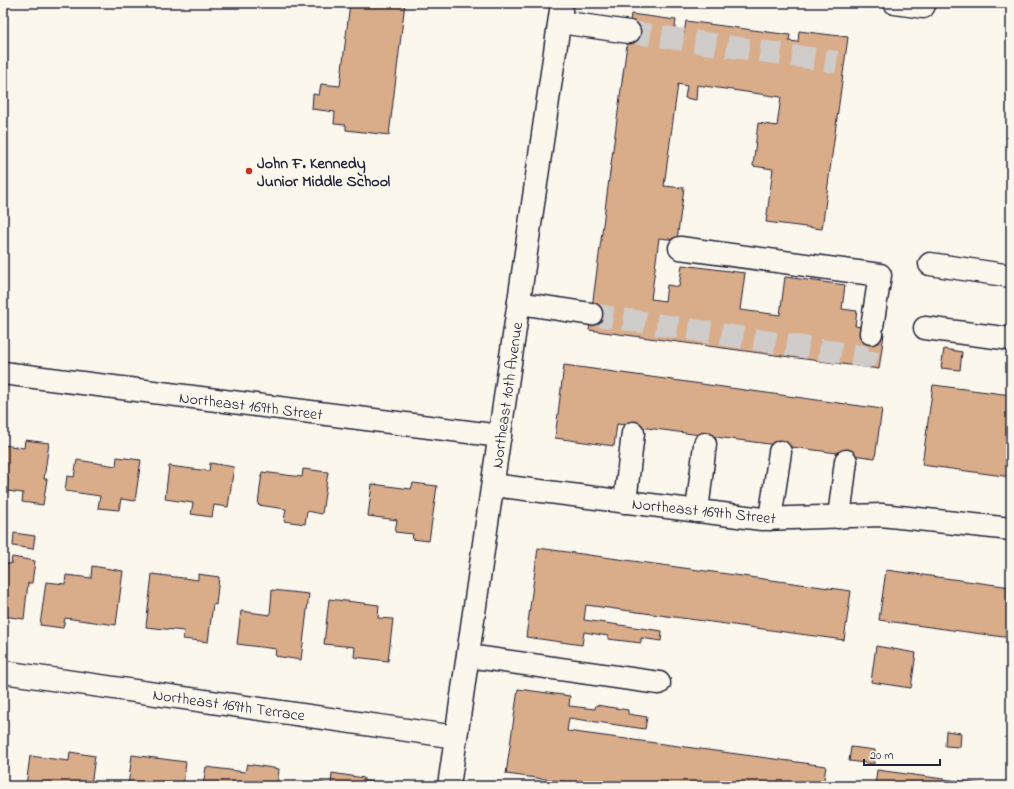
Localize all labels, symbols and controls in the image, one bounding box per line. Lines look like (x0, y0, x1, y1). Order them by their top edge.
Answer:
place label: John F. Kennedy Junior Middle School (257, 152, 391, 194)
marker: John F. Kennedy Junior Middle School (244, 166, 254, 176)
street label: Northeast 10th Avenue (486, 320, 530, 470)
street label: Northeast 169th Street (178, 386, 325, 428)
street label: Northeast 169th Street (631, 492, 778, 532)
street label: Northeast 169th Terrace (151, 683, 307, 729)
scale bar (864, 741, 940, 767)
text: 20 m (870, 747, 893, 765)

